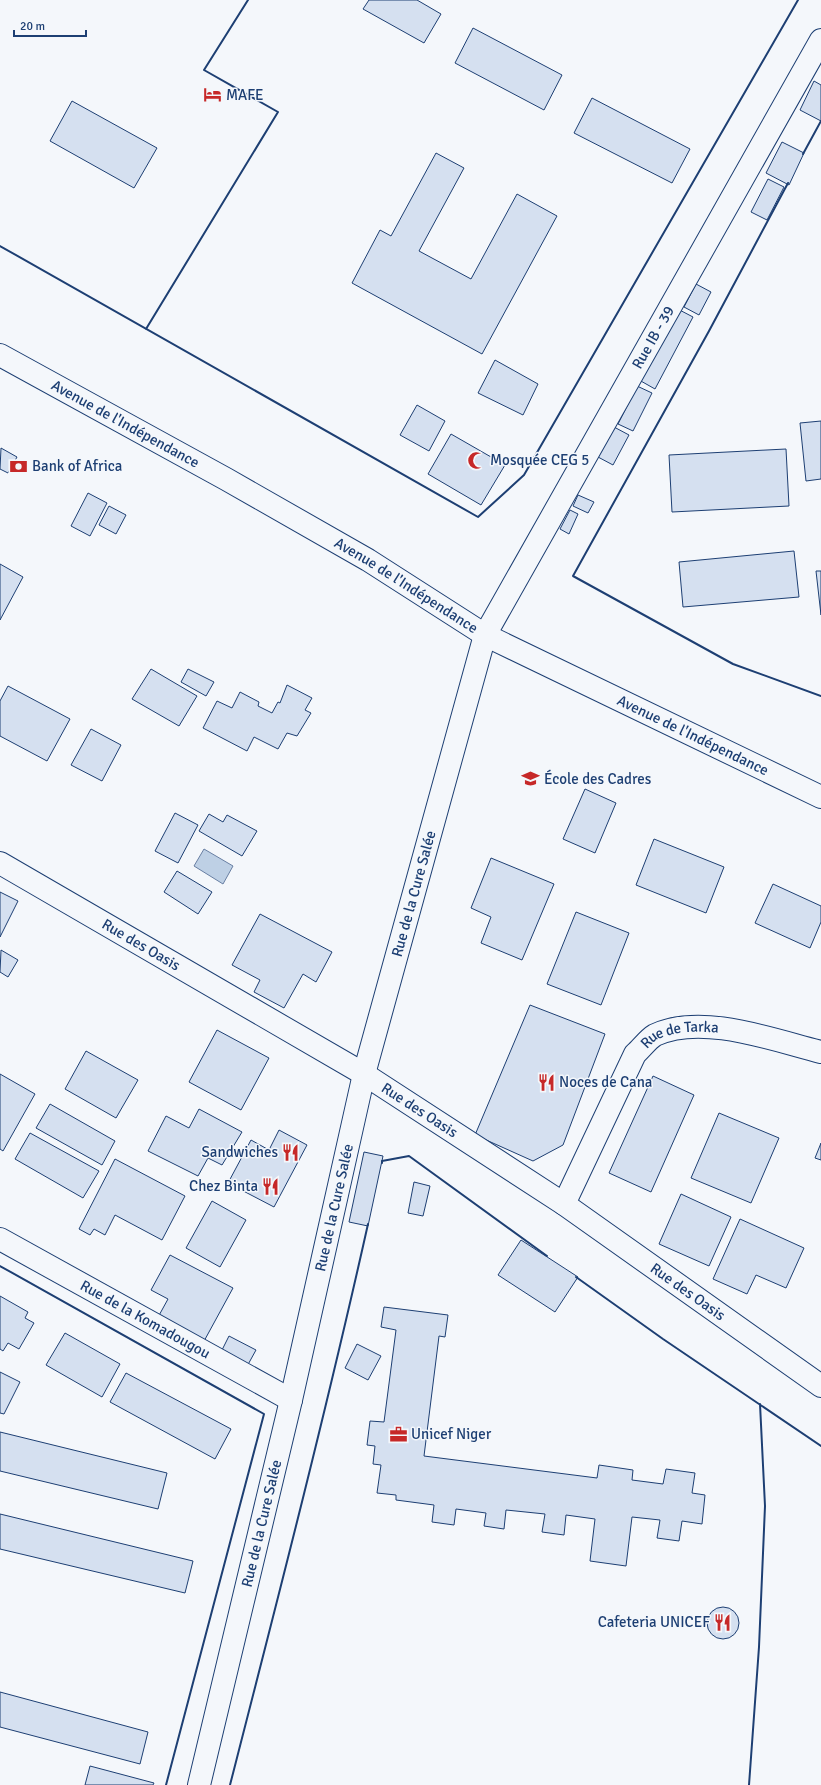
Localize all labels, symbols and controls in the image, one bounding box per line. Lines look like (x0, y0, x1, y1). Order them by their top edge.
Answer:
scale bar (14, 12, 86, 38)
text: 20 m (20, 19, 45, 34)
hotel icon: MAFE (203, 85, 223, 105)
place label: MAFE (226, 86, 264, 104)
street label: Rue IB - 39 (628, 303, 678, 372)
street label: Avenue de l'Indépendance (48, 376, 202, 472)
mosque icon: Mosquée CEG 5 (467, 450, 487, 470)
place label: Mosquée CEG 5 (490, 451, 589, 469)
bank icon: Bank of Africa (9, 456, 29, 476)
place label: Bank of Africa (32, 457, 122, 475)
street label: Avenue de l'Indépendance (331, 534, 481, 637)
street label: Avenue de l'Indépendance (614, 691, 772, 779)
school or university icon: École des Cadres (521, 769, 541, 789)
place label: École des Cadres (544, 769, 652, 788)
street label: Rue de la Cure Salée (388, 828, 440, 959)
street label: Rue des Oasis (99, 915, 184, 975)
street label: Rue de Tarka (637, 1018, 720, 1052)
restaurant icon: Noces de Cana (536, 1072, 556, 1092)
place label: Noces de Cana (559, 1073, 652, 1091)
street label: Rue des Oasis (378, 1079, 462, 1142)
restaurant icon: Sandwiches (281, 1142, 301, 1162)
street label: Rue de la Cure Salée (311, 1142, 357, 1273)
place label: Sandwiches (202, 1143, 278, 1161)
restaurant icon: Chez Binta (261, 1176, 281, 1196)
place label: Chez Binta (189, 1177, 258, 1195)
street label: Rue des Oasis (647, 1259, 729, 1325)
street label: Rue de la Komadougou (77, 1276, 213, 1363)
office icon: Unicef Niger (388, 1424, 408, 1444)
place label: Unicef Niger (411, 1425, 492, 1443)
street label: Rue de la Cure Salée (238, 1458, 285, 1589)
restaurant icon: Cafeteria UNICEF (713, 1612, 733, 1632)
place label: Cafeteria UNICEF (598, 1613, 710, 1631)

